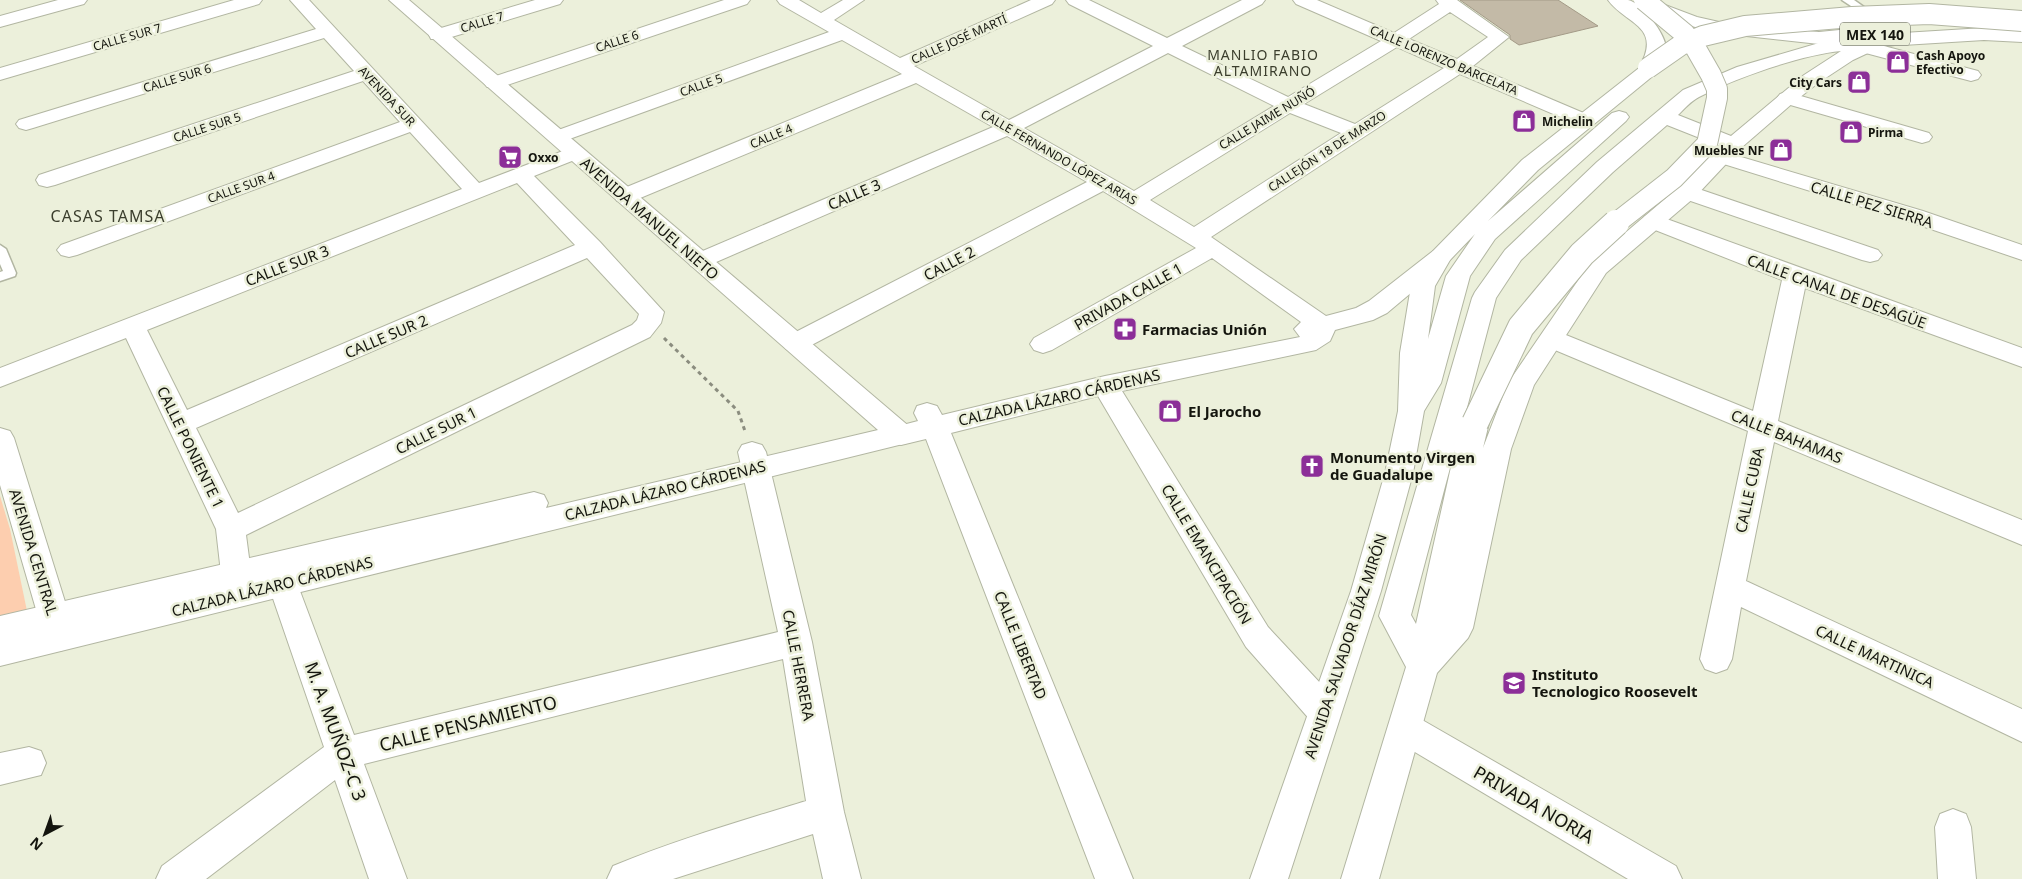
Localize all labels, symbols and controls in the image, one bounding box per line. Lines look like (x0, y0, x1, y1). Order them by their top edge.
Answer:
street label: CALLE 7 (458, 7, 506, 37)
street label: CALLE JOSÉ MARTÍ (908, 10, 1010, 68)
street label: CALLE SUR 7 (91, 19, 163, 55)
street label: CALLE LORENZO BARCELATA (1367, 21, 1521, 99)
road number: MEX 140 (1840, 22, 1910, 46)
street label: CALLE 6 (593, 26, 641, 56)
district label: MANLIO FABIO ALTAMIRANO (1207, 45, 1319, 80)
place label: Cash Apoyo Efectivo (1916, 47, 1985, 78)
shop icon: Cash Apoyo Efectivo (1885, 49, 1911, 75)
street label: CALLE SUR 6 (141, 60, 213, 96)
street label: AVENIDA SUR (355, 62, 420, 130)
street label: CALLE 5 (677, 69, 725, 101)
shop icon: City Cars (1846, 69, 1872, 95)
place label: City Cars (1789, 74, 1842, 91)
street label: CALLE JAIME NUÑÓ (1216, 82, 1318, 154)
street label: CALLE FERNANDO LÓPEZ ARIAS (978, 105, 1141, 209)
street label: CALLEJÓN 18 DE MARZO (1265, 106, 1389, 196)
street label: CALLE SUR 5 (171, 108, 243, 146)
shop icon: Michelin (1511, 108, 1537, 134)
place label: Michelin (1542, 113, 1593, 130)
street label: CALLE 4 (747, 119, 795, 153)
shop icon: Pirma (1838, 119, 1864, 145)
place label: Pirma (1868, 124, 1903, 141)
shop icon: Muebles NF (1768, 137, 1794, 163)
place label: Muebles NF (1694, 142, 1764, 159)
supermarket icon: Oxxo (497, 144, 523, 170)
place label: Oxxo (528, 149, 559, 166)
street label: AVENIDA MANUEL NIETO (577, 152, 723, 284)
street label: CALLE SUR 4 (205, 167, 277, 207)
street label: CALLE 3 (824, 174, 884, 214)
street label: CALLE PEZ SIERRA (1808, 176, 1936, 232)
district label: CASAS TAMSA (51, 205, 165, 227)
street label: CALLE SUR 3 (242, 240, 332, 290)
street label: CALLE 2 (920, 241, 978, 285)
street label: CALLE CANAL DE DESAGÜE (1745, 249, 1929, 333)
street label: PRIVADA CALLE 1 (1070, 258, 1186, 334)
street label: CALLE SUR 2 (342, 310, 430, 362)
pharmacy icon: Farmacias Unión (1112, 316, 1138, 342)
place label: Farmacias Unión (1142, 319, 1267, 339)
street label: CALZADA LÁZARO CÁRDENAS (956, 364, 1162, 430)
street label: CALLE PONIENTE 1 (153, 383, 229, 511)
shop icon: El Jarocho (1157, 398, 1183, 424)
place label: El Jarocho (1188, 401, 1261, 421)
street label: CALLE SUR 1 (392, 402, 480, 458)
street label: CALLE BAHAMAS (1728, 405, 1846, 467)
street label: CALLE CUBA (1730, 445, 1768, 535)
place label: Monumento Virgen de Guadalupe (1330, 447, 1475, 484)
church icon: Monumento Virgen de Guadalupe (1299, 453, 1325, 479)
street label: CALZADA LÁZARO CÁRDENAS (562, 455, 768, 525)
street label: CALLE EMANCIPACIÓN (1157, 480, 1257, 628)
street label: AVENIDA CENTRAL (5, 486, 63, 618)
street label: AVENIDA SALVADOR DÍAZ MIRÓN (1299, 531, 1391, 761)
street label: CALZADA LÁZARO CÁRDENAS (169, 551, 375, 621)
street label: CALLE LIBERTAD (990, 588, 1052, 702)
street label: CALLE HERRERA (778, 608, 820, 722)
street label: CALLE MARTINICA (1813, 620, 1938, 692)
street label: M. A. MUÑOZ-C 3 (300, 658, 372, 804)
place label: Instituto Tecnologico Roosevelt (1532, 664, 1698, 701)
school or university icon: Instituto Tecnologico Roosevelt (1501, 670, 1527, 696)
street label: CALLE PENSAMIENTO (377, 689, 559, 757)
street label: PRIVADA NORIA (1469, 760, 1599, 848)
north arrow (20, 809, 70, 859)
text: N (26, 833, 47, 855)

